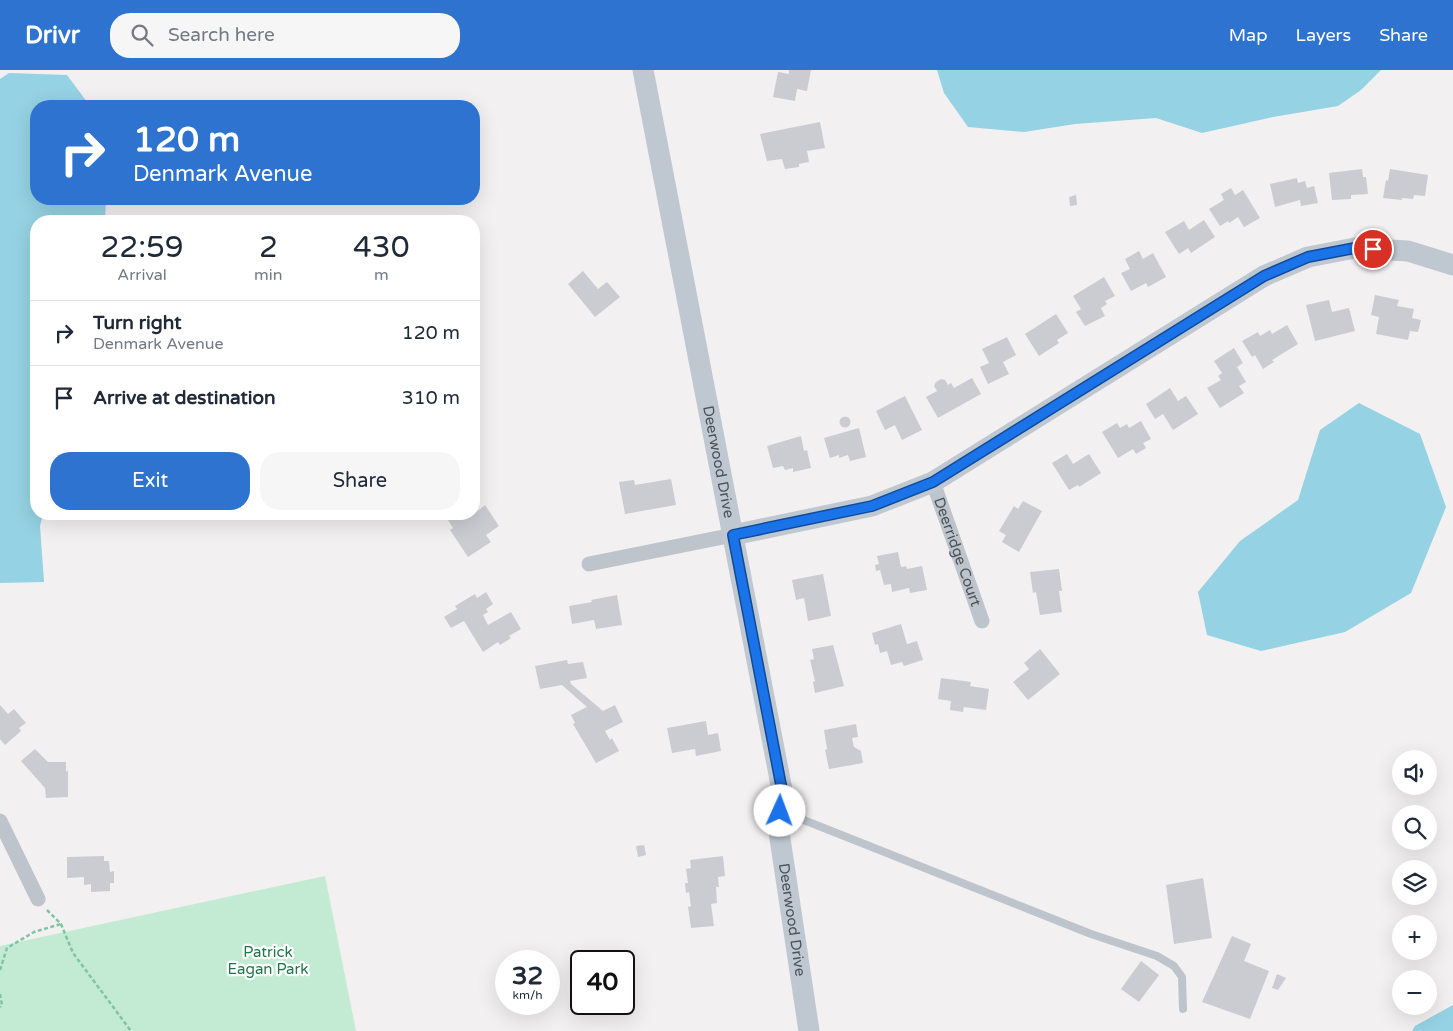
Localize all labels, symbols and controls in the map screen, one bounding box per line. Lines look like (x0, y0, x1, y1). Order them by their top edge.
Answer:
search box (110, 13, 460, 58)
text: Drivr (25, 21, 80, 50)
icon: search (128, 21, 156, 49)
text: Search here (168, 24, 275, 46)
text: Map (1229, 24, 1268, 46)
text: Layers (1296, 24, 1351, 46)
text: Share (1379, 24, 1428, 46)
text: 120 m (133, 119, 240, 161)
icon: right (50, 120, 115, 185)
text: Denmark Avenue (133, 161, 312, 187)
pin (1352, 228, 1394, 270)
text: 22:59 (100, 229, 184, 266)
text: 2 (259, 229, 278, 266)
text: 430 (353, 229, 410, 266)
icon: arrive (1359, 235, 1387, 263)
text: Arrival (117, 265, 167, 285)
text: min (254, 265, 283, 285)
text: m (374, 265, 389, 285)
text: Turn right (93, 312, 181, 334)
icon: right (50, 319, 78, 347)
text: 120 m (402, 322, 460, 344)
text: Denmark Avenue (93, 334, 223, 354)
icon: arrive (50, 384, 78, 412)
text: Arrive at destination (93, 387, 276, 409)
text: 310 m (402, 387, 460, 409)
street label: Deerwood Drive (699, 404, 738, 520)
button: Exit (50, 452, 250, 510)
button: Share (260, 452, 460, 510)
street label: Deerridge Court (930, 495, 985, 609)
map controls (1392, 750, 1437, 1015)
button: sound (1392, 750, 1437, 795)
position arrow (753, 784, 805, 836)
button: search (1392, 805, 1437, 850)
button: layers (1392, 860, 1437, 905)
street label: Deerwood Drive (775, 862, 810, 977)
button: + (1392, 915, 1437, 960)
park label: Patrick Eagan Park (228, 943, 308, 978)
speed limit sign: 40 (570, 950, 635, 1015)
text: 32 (512, 961, 543, 991)
button: − (1392, 970, 1437, 1015)
text: km/h (512, 988, 543, 1002)

